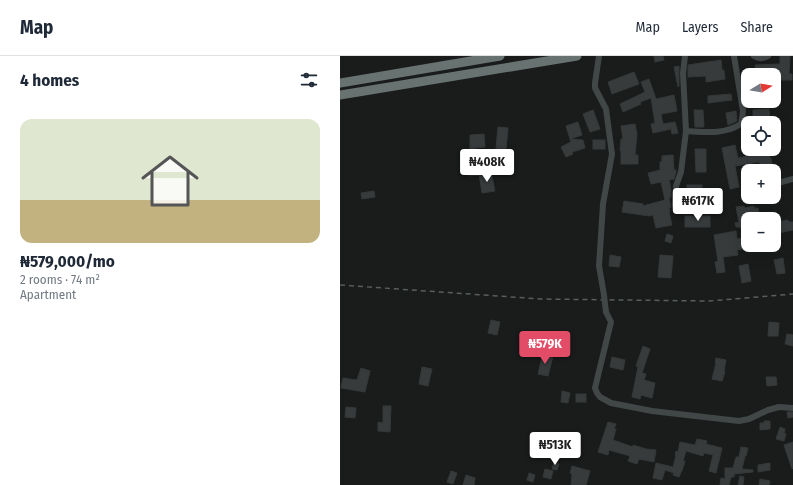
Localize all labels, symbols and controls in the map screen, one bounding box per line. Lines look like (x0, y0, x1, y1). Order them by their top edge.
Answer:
text: Map (20, 16, 53, 39)
text: Map (636, 19, 660, 36)
text: Layers (682, 19, 718, 36)
text: Share (740, 19, 773, 36)
north arrow (741, 68, 781, 108)
map controls (741, 68, 781, 252)
icon: filters (298, 69, 320, 91)
text: 4 homes (20, 70, 79, 91)
button: locate (741, 116, 781, 156)
icon: home (134, 145, 206, 217)
pin: ₦408K (459, 149, 515, 183)
text: ₦408K (469, 154, 505, 169)
button: + (741, 164, 781, 204)
pin: ₦617K (670, 188, 726, 222)
text: ₦617K (682, 193, 714, 208)
button: − (741, 212, 781, 252)
text: ₦579,000/mo (20, 251, 115, 272)
text: 2 rooms · 74 m² (20, 272, 100, 287)
text: Apartment (20, 287, 76, 302)
pin: ₦579K (517, 331, 573, 365)
text: ₦579K (528, 336, 562, 351)
pin: ₦513K (527, 432, 583, 466)
text: ₦513K (539, 437, 571, 452)

